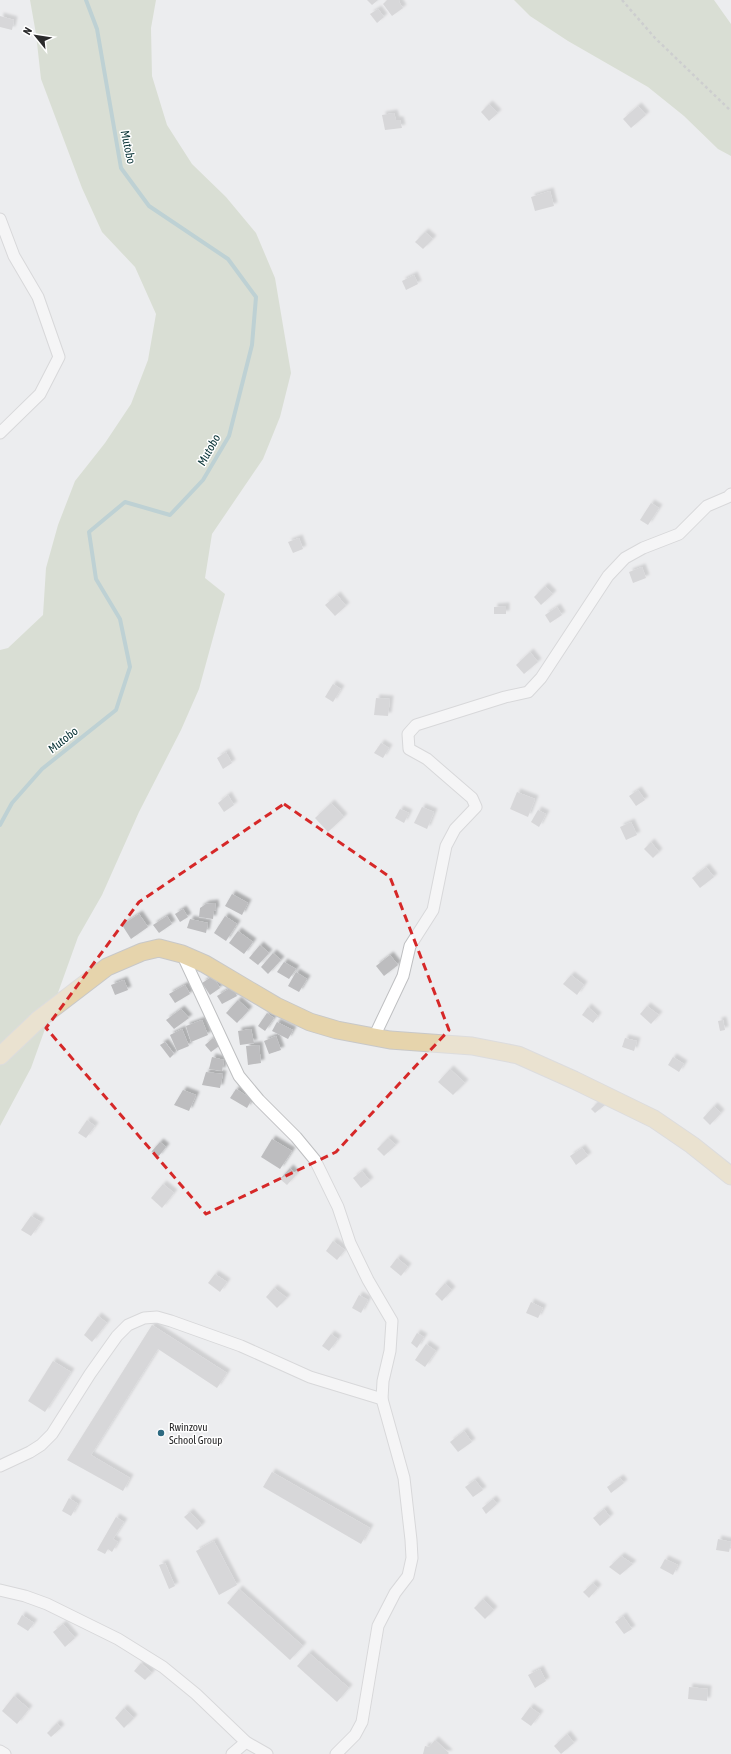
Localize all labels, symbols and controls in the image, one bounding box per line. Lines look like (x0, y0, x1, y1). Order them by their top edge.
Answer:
north arrow (16, 16, 56, 56)
text: N (21, 25, 34, 37)
water label: Mutobo (118, 129, 138, 166)
water label: Mutobo (195, 431, 224, 468)
water label: Mutobo (45, 724, 81, 756)
place label: Rwinzovu School Group (169, 1421, 223, 1446)
marker: Rwinzovu School Group (156, 1428, 166, 1438)

